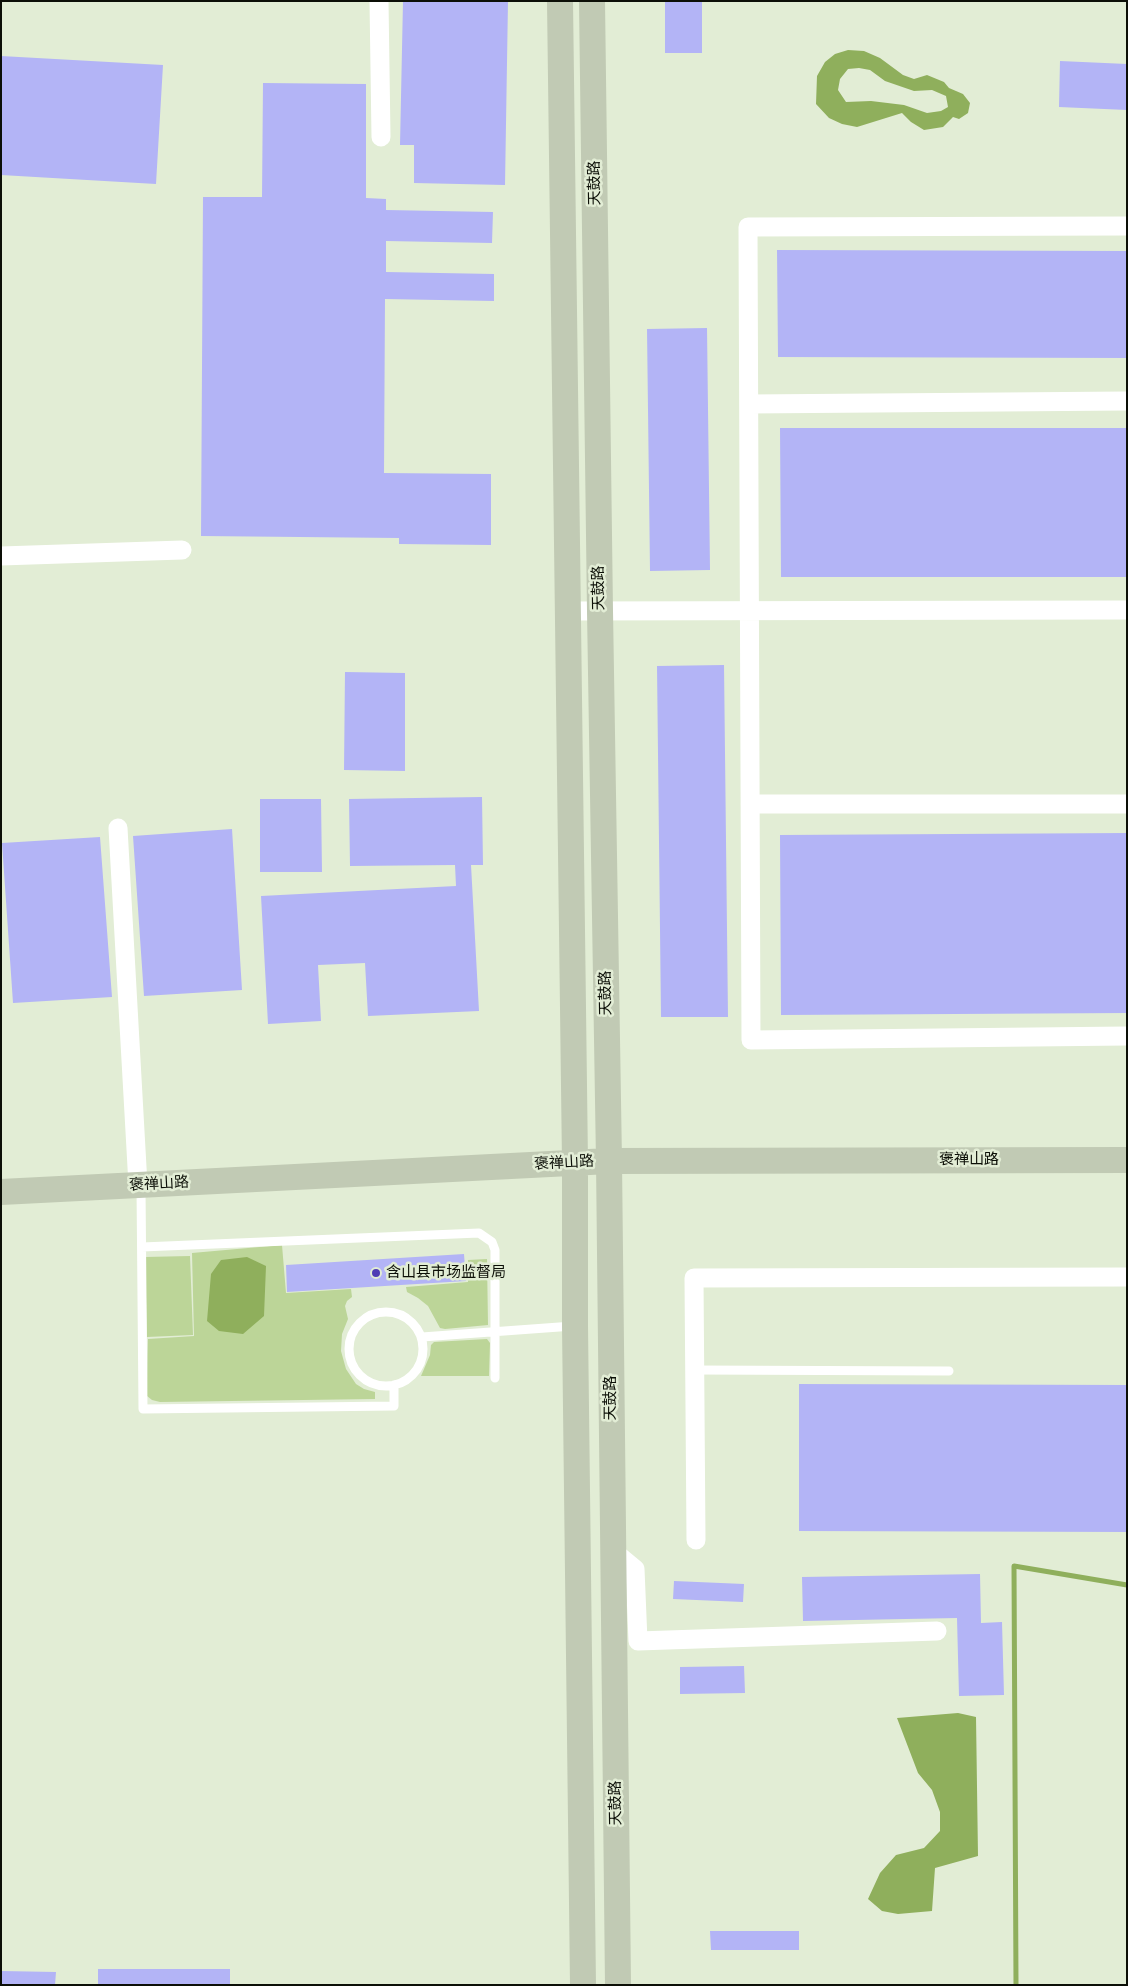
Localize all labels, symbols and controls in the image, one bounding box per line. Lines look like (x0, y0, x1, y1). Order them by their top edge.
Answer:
street label: 天鼓路 (586, 160, 604, 206)
street label: 天鼓路 (590, 565, 608, 611)
street label: 天鼓路 (597, 970, 615, 1016)
street label: 褒禅山路 (939, 1151, 999, 1169)
street label: 褒禅山路 (534, 1152, 594, 1174)
street label: 褒禅山路 (129, 1173, 189, 1195)
place label: 含山县市场监督局 (386, 1264, 506, 1282)
marker: 含山县市场监督局 (370, 1267, 382, 1279)
street label: 天鼓路 (602, 1376, 620, 1420)
street label: 天鼓路 (607, 1780, 625, 1826)

